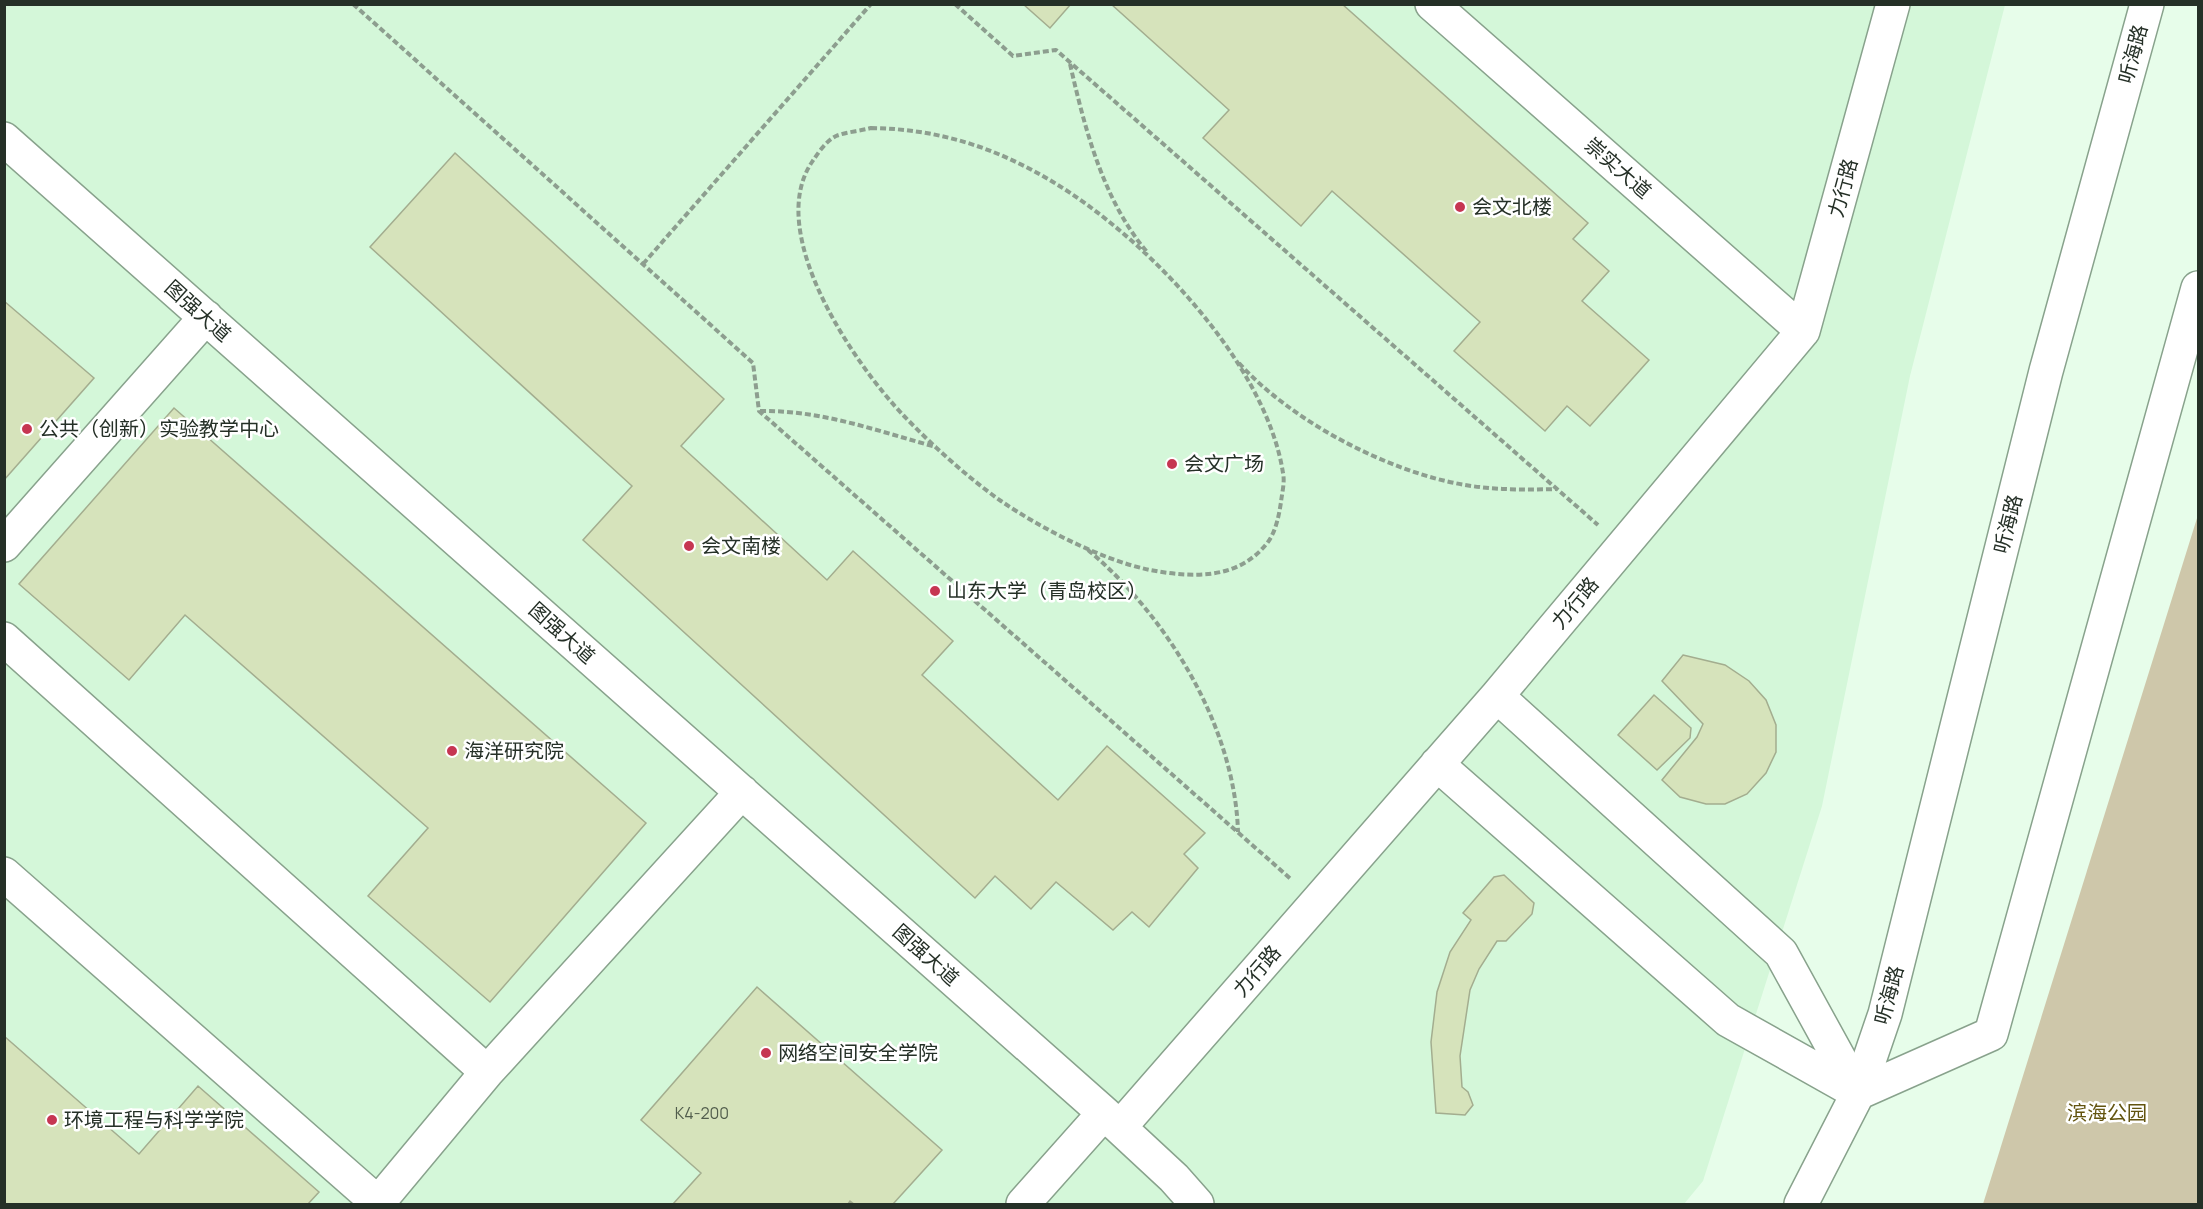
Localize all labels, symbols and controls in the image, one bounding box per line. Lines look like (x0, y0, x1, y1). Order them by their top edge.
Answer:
street label: 听海路 (2112, 21, 2153, 86)
street label: 崇实大道 (1579, 131, 1657, 204)
street label: 力行路 (1822, 155, 1863, 220)
place label: 会文北楼 (1472, 193, 1552, 220)
marker: 会文北楼 (1453, 200, 1467, 214)
street label: 图强大道 (160, 274, 237, 347)
place label: 公共（创新）实验教学中心 (39, 415, 279, 442)
marker: 公共（创新）实验教学中心 (20, 422, 34, 436)
place label: 会文广场 (1184, 450, 1264, 477)
marker: 会文广场 (1165, 457, 1179, 471)
street label: 听海路 (1987, 492, 2028, 556)
place label: 会文南楼 (701, 532, 781, 559)
marker: 会文南楼 (682, 539, 696, 553)
street label: 力行路 (1545, 571, 1604, 634)
place label: 山东大学（青岛校区） (947, 577, 1147, 604)
marker: 山东大学（青岛校区） (928, 584, 942, 598)
street label: 图强大道 (524, 596, 601, 669)
place label: 海洋研究院 (464, 737, 564, 764)
marker: 海洋研究院 (445, 744, 459, 758)
street label: 图强大道 (888, 918, 965, 991)
street label: 力行路 (1227, 939, 1286, 1002)
street label: 听海路 (1868, 962, 1909, 1027)
place label: 网络空间安全学院 (778, 1039, 938, 1066)
marker: 网络空间安全学院 (759, 1046, 773, 1060)
park label: 滨海公园 (2067, 1099, 2147, 1126)
house number: K4-200 (675, 1102, 729, 1124)
place label: 环境工程与科学学院 (64, 1106, 244, 1133)
marker: 环境工程与科学学院 (45, 1113, 59, 1127)

